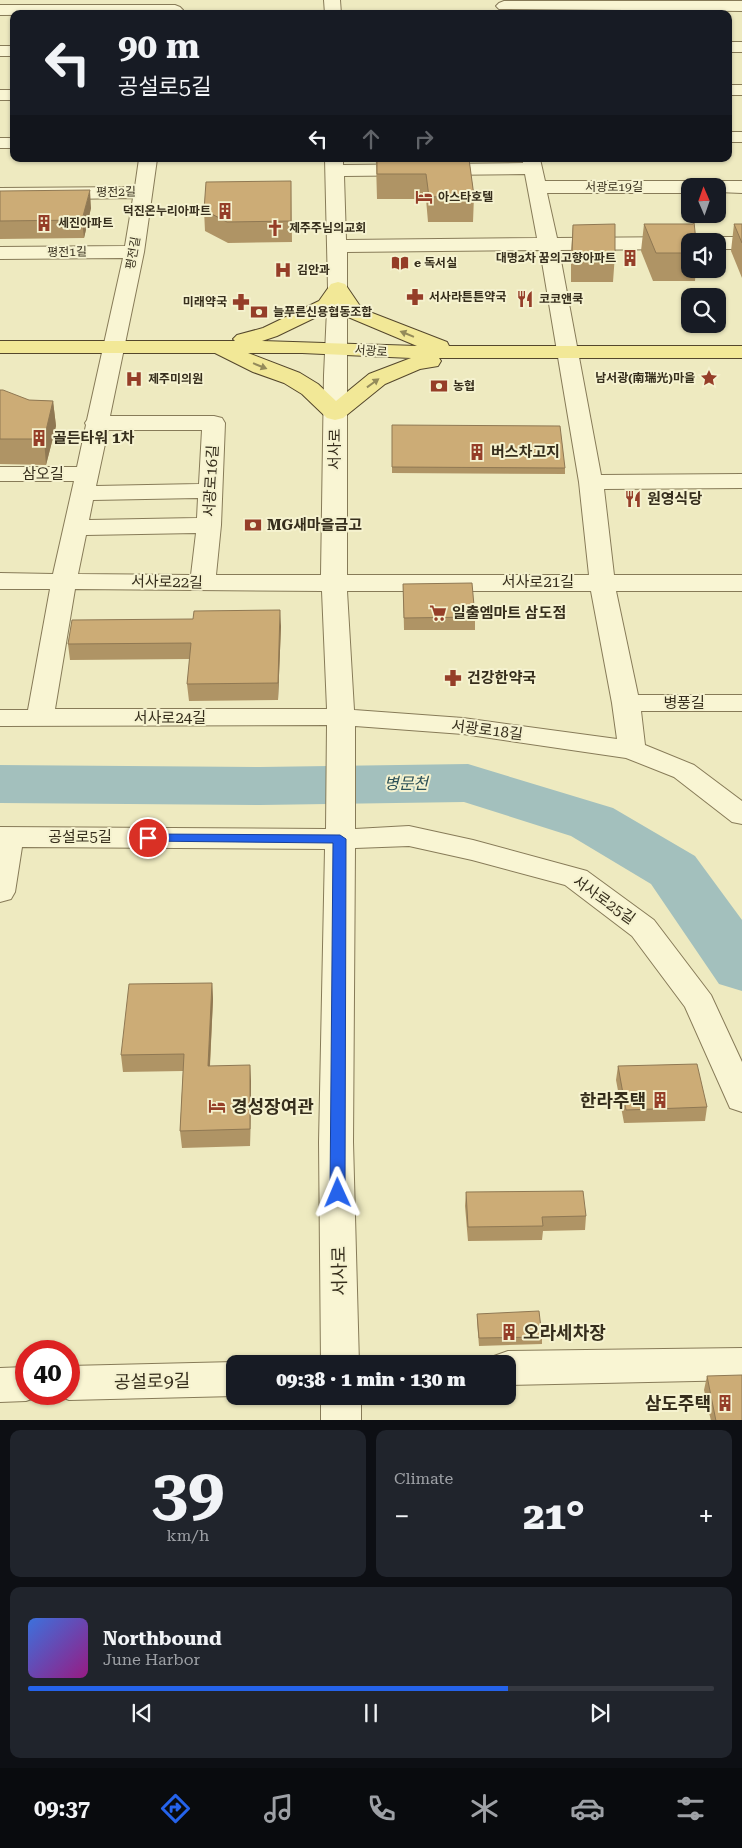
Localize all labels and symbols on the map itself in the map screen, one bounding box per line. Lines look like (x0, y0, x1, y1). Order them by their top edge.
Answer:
north arrow (681, 178, 726, 222)
street label: 서광로19길 (585, 180, 643, 194)
street label: 평전2길 (96, 185, 136, 199)
hotel icon: 아스타호텔 (414, 187, 434, 207)
place label: 아스타호텔 (438, 190, 493, 204)
building icon: 덕진온누리아파트 (215, 201, 235, 221)
place label: 덕진온누리아파트 (123, 204, 211, 218)
building icon: 세진아파트 (34, 213, 54, 233)
place label: 세진아파트 (58, 216, 113, 230)
church icon: 제주주님의교회 (265, 218, 285, 238)
place label: 제주주님의교회 (289, 221, 366, 235)
street label: 평전길 (123, 235, 143, 271)
street label: 평전1길 (47, 245, 87, 259)
building icon: 대명2차 꿈의고향아파트 (620, 248, 640, 268)
place label: 대명2차 꿈의고향아파트 (496, 251, 616, 265)
library icon: e 독서실 (390, 253, 410, 273)
place label: e 독서실 (414, 256, 457, 270)
hospital icon: 김안과 (273, 260, 293, 280)
place label: 김안과 (297, 263, 330, 277)
pharmacy icon: 서사라튼튼약국 (405, 287, 425, 307)
restaurant icon: 코코앤쿡 (515, 289, 535, 309)
place label: 서사라튼튼약국 (429, 290, 506, 304)
pharmacy icon: 미래약국 (231, 292, 251, 312)
place label: 코코앤쿡 (539, 292, 583, 306)
place label: 미래약국 (183, 295, 227, 309)
bank icon: 늘푸른신용협동조합 (249, 302, 269, 322)
place label: 늘푸른신용협동조합 (273, 305, 372, 319)
one-way arrow (400, 330, 414, 338)
street label: 서광로 (354, 343, 388, 359)
one-way arrow (253, 363, 267, 371)
place icon: 남서광(南瑞光)마을 (699, 368, 719, 388)
hospital icon: 제주미의원 (124, 369, 144, 389)
place label: 남서광(南瑞光)마을 (595, 371, 695, 385)
place label: 제주미의원 (148, 372, 203, 386)
bank icon: 농협 (429, 376, 449, 396)
one-way arrow (366, 378, 380, 388)
place label: 농협 (453, 379, 475, 393)
building icon: 골든타워 1차 (29, 428, 49, 448)
street label: 서사로 (326, 428, 344, 470)
place label: 골든타워 1차 (53, 429, 134, 447)
building icon: 버스차고지 (467, 442, 487, 462)
place label: 버스차고지 (491, 443, 560, 461)
street label: 서광로16길 (200, 445, 222, 517)
street label: 삼오길 (22, 465, 64, 483)
restaurant icon: 원영식당 (623, 489, 643, 509)
place label: 원영식당 (647, 490, 702, 508)
bank icon: MG새마을금고 (243, 515, 263, 535)
place label: MG새마을금고 (267, 516, 362, 534)
street label: 서사로22길 (131, 572, 203, 592)
street label: 서사로21길 (502, 573, 574, 591)
supermarket icon: 일출엠마트 삼도점 (428, 603, 448, 623)
place label: 일출엠마트 삼도점 (452, 604, 566, 622)
pharmacy icon: 건강한약국 (443, 668, 463, 688)
place label: 건강한약국 (467, 669, 536, 687)
street label: 병풍길 (663, 694, 705, 712)
street label: 서사로24길 (134, 709, 206, 727)
street label: 서광로18길 (450, 717, 524, 743)
water label: 병문천 (384, 774, 430, 793)
pin (127, 817, 169, 859)
street label: 공설로5길 (48, 828, 112, 846)
street label: 서사로25길 (569, 872, 639, 928)
place label: 한라주택 (580, 1090, 646, 1111)
building icon: 한라주택 (650, 1090, 670, 1110)
hotel icon: 경성장여관 (207, 1096, 227, 1116)
place label: 경성장여관 (231, 1096, 314, 1117)
position arrow (311, 1166, 363, 1218)
street label: 서사로 (328, 1246, 350, 1296)
building icon: 오라세차장 (499, 1322, 519, 1342)
place label: 오라세차장 (523, 1322, 606, 1343)
speed limit sign: 40 (15, 1340, 80, 1405)
street label: 공설로9길 (114, 1370, 190, 1392)
place label: 삼도주택 (645, 1393, 711, 1414)
building icon: 삼도주택 (715, 1393, 735, 1413)

